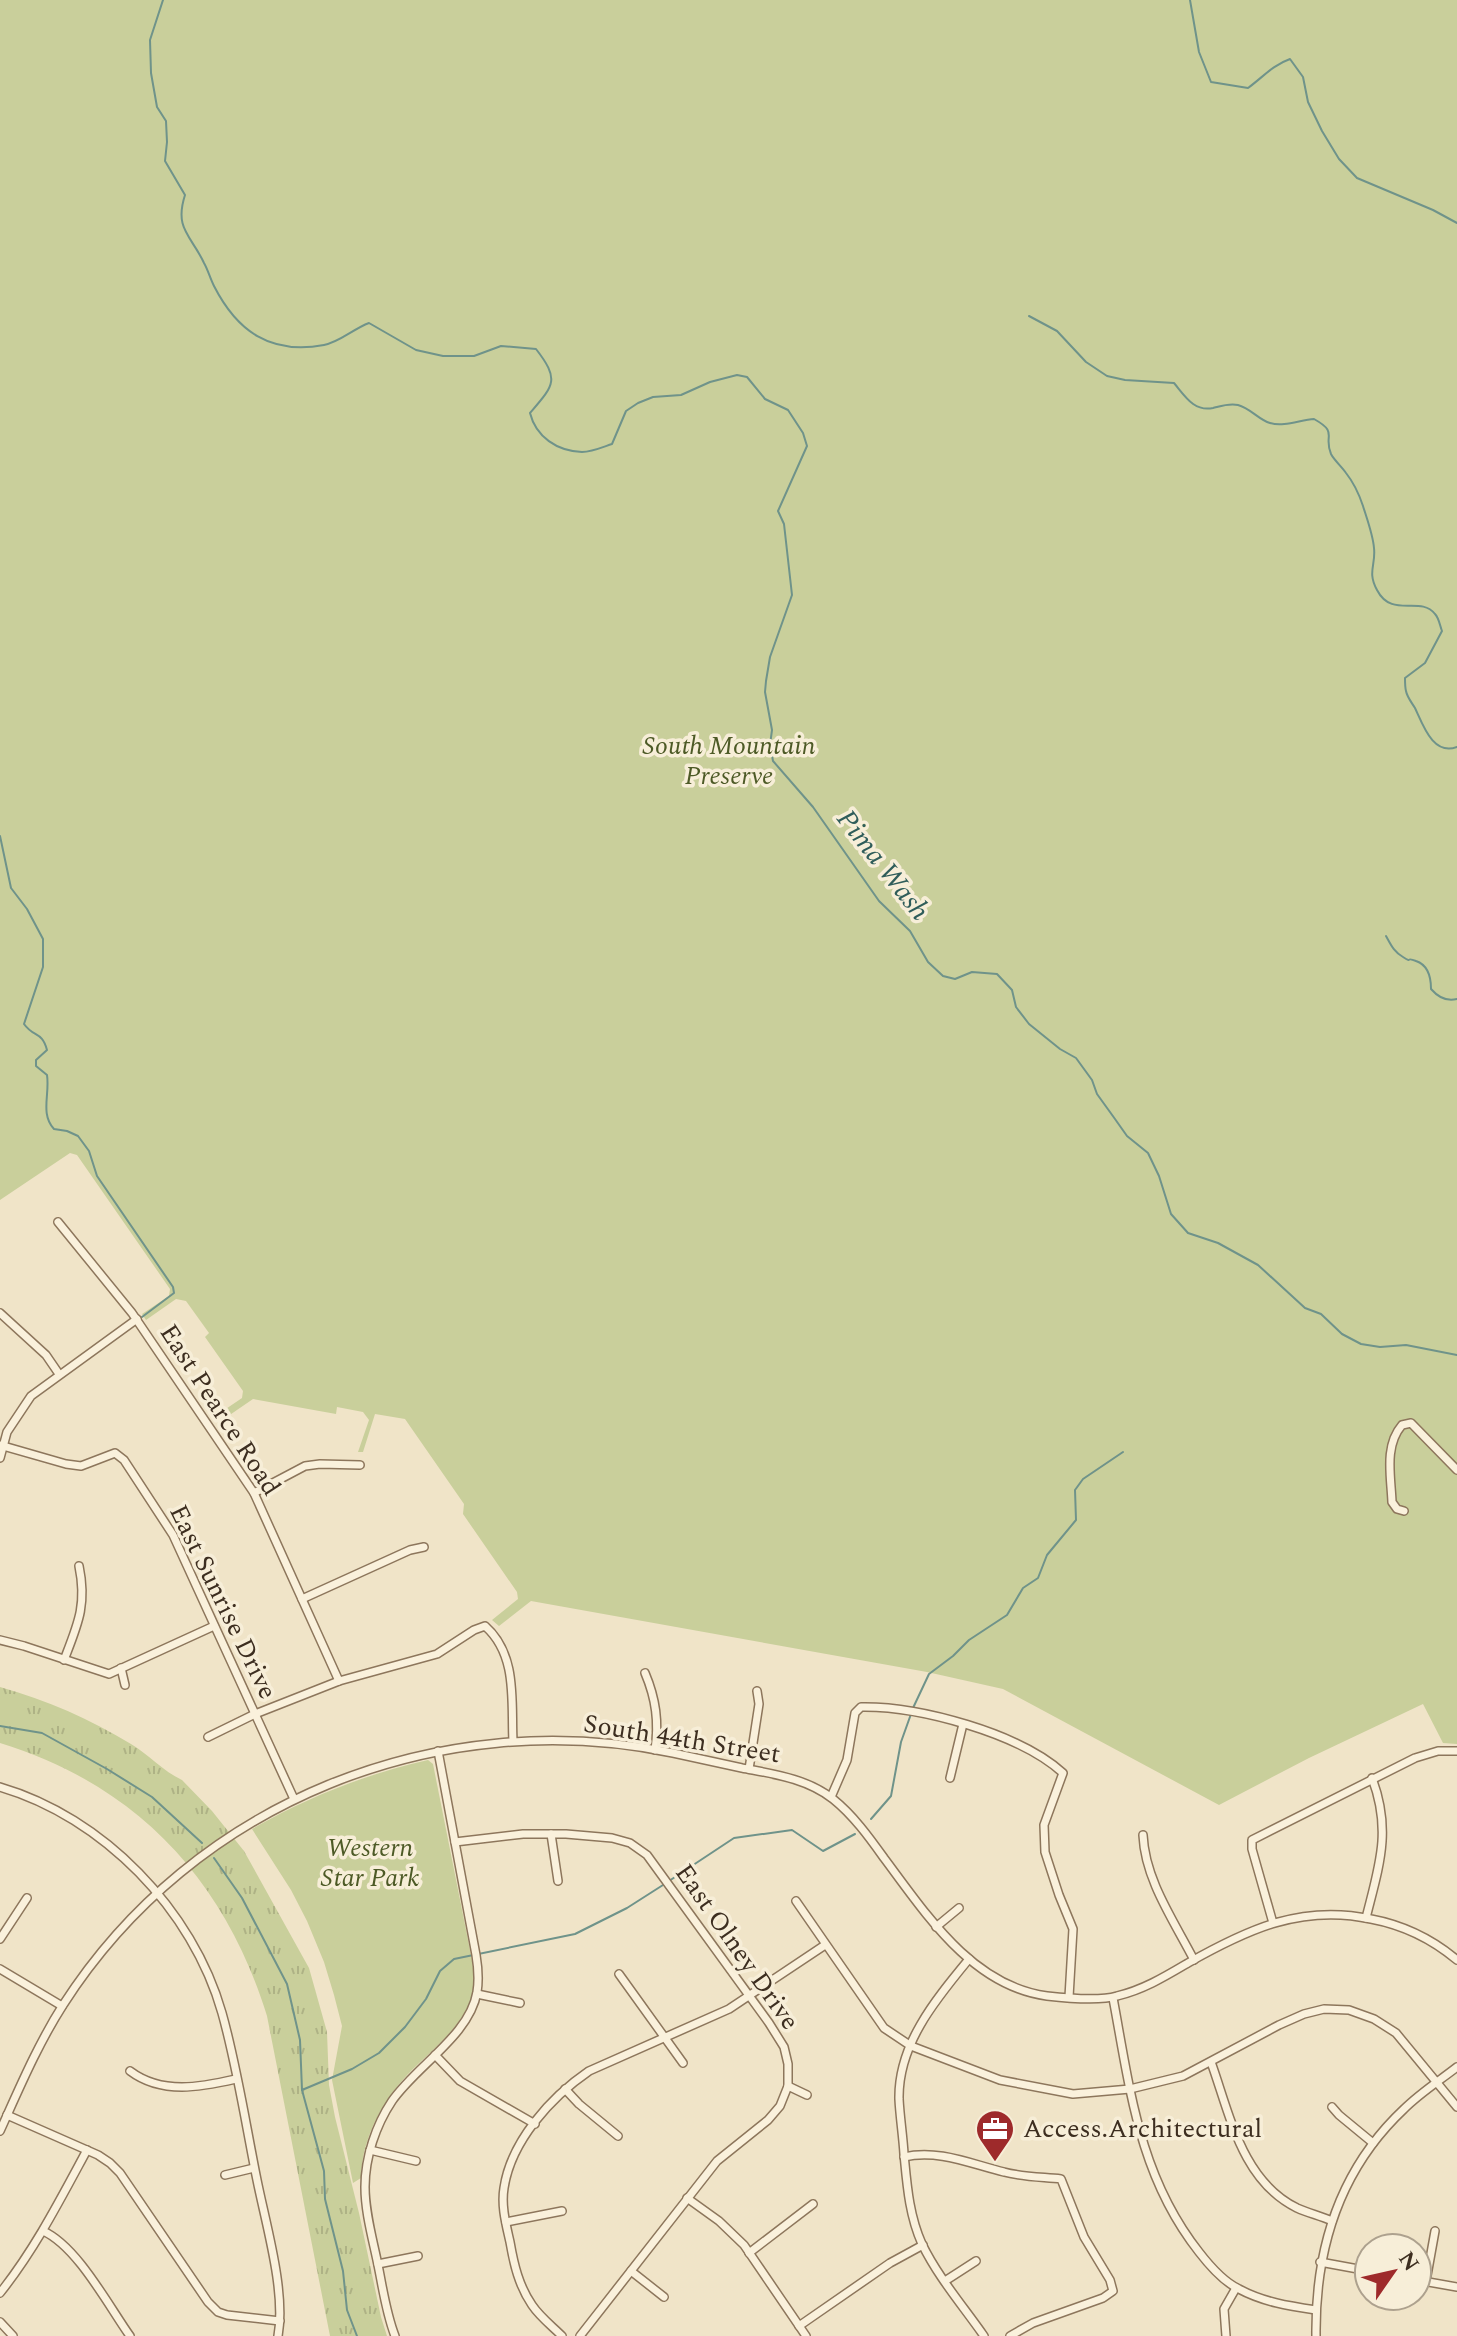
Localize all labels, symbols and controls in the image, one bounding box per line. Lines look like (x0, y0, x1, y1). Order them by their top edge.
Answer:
park label: South Mountain Preserve (642, 726, 816, 796)
water label: Pima Wash (826, 800, 940, 930)
street label: East Pearce Road (149, 1316, 291, 1504)
street label: East Sunrise Drive (158, 1498, 288, 1706)
street label: South 44th Street (581, 1704, 783, 1774)
park label: Western Star Park (321, 1828, 419, 1898)
street label: East Olney Drive (665, 1856, 809, 2038)
office icon: Access.Architectural (974, 2108, 1016, 2163)
place label: Access.Architectural (1023, 2109, 1262, 2149)
north arrow (1353, 2232, 1433, 2312)
text: N (1390, 2245, 1427, 2278)

